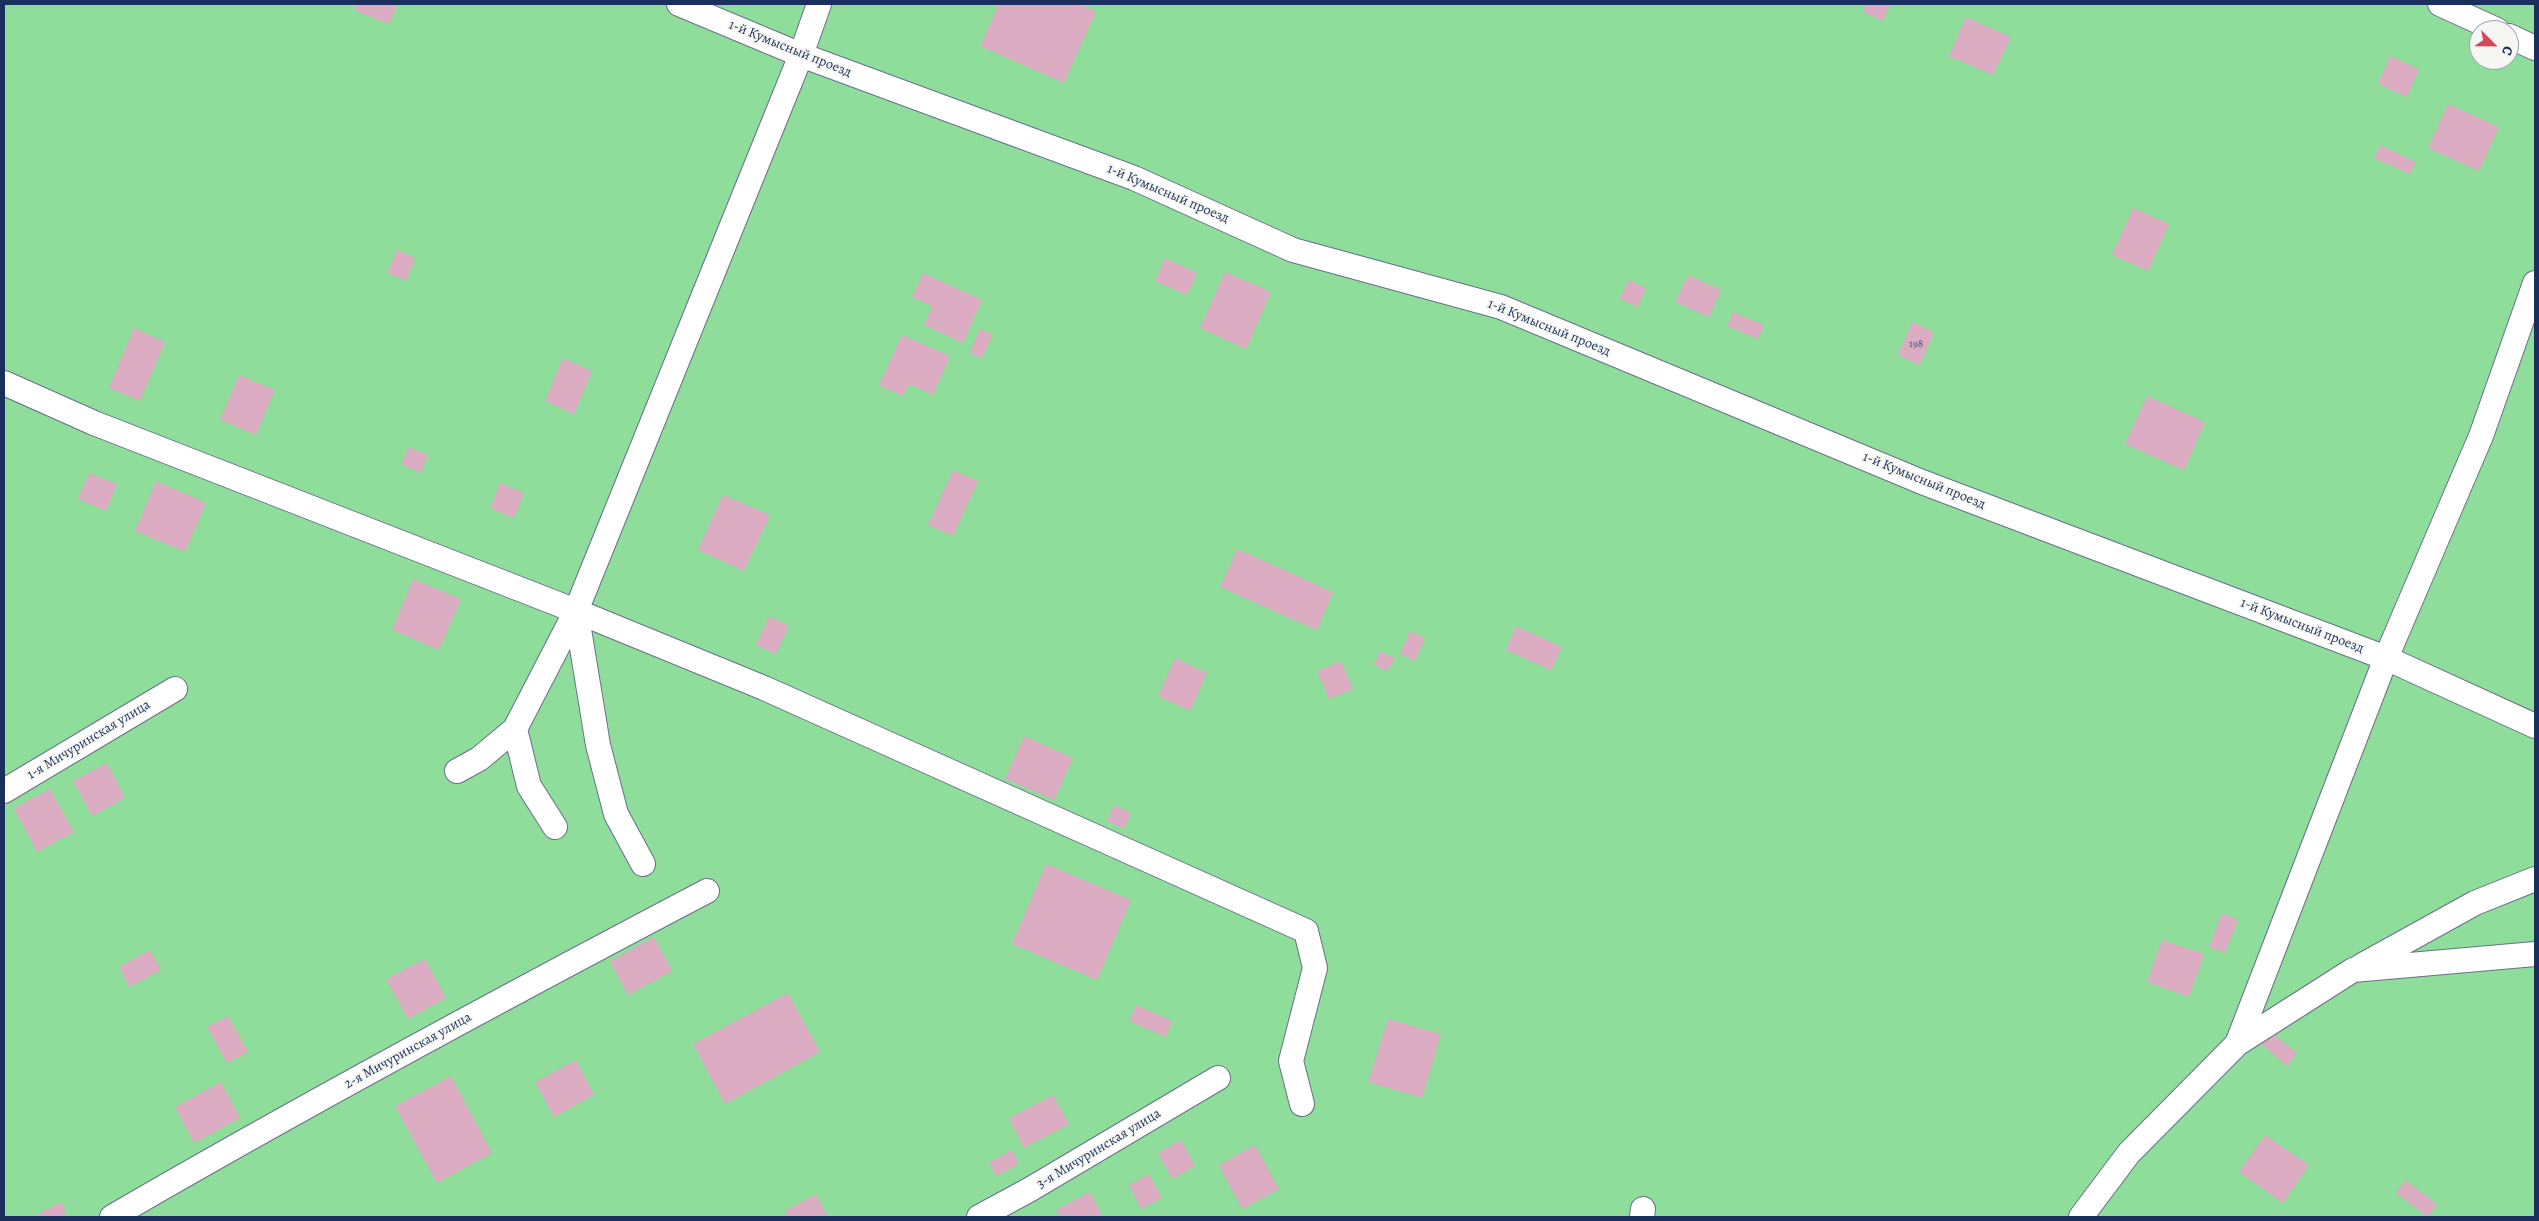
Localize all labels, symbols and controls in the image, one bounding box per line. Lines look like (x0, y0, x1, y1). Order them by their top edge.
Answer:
street label: 1-й Кумысный проезд (726, 17, 854, 81)
north arrow (2469, 20, 2519, 70)
text: С (2497, 43, 2518, 58)
street label: 1-й Кумысный проезд (1104, 161, 1232, 227)
street label: 1-й Кумысный проезд (1485, 296, 1613, 360)
house number: 198 (1909, 337, 1923, 351)
street label: 1-й Кумысный проезд (1860, 449, 1988, 513)
street label: 1-й Кумысный проезд (2238, 595, 2366, 657)
street label: 1-я Мичуринская улица (24, 697, 154, 783)
street label: 2-я Мичуринская улица (342, 1009, 474, 1093)
street label: 3-я Мичуринская улица (1034, 1105, 1164, 1193)

